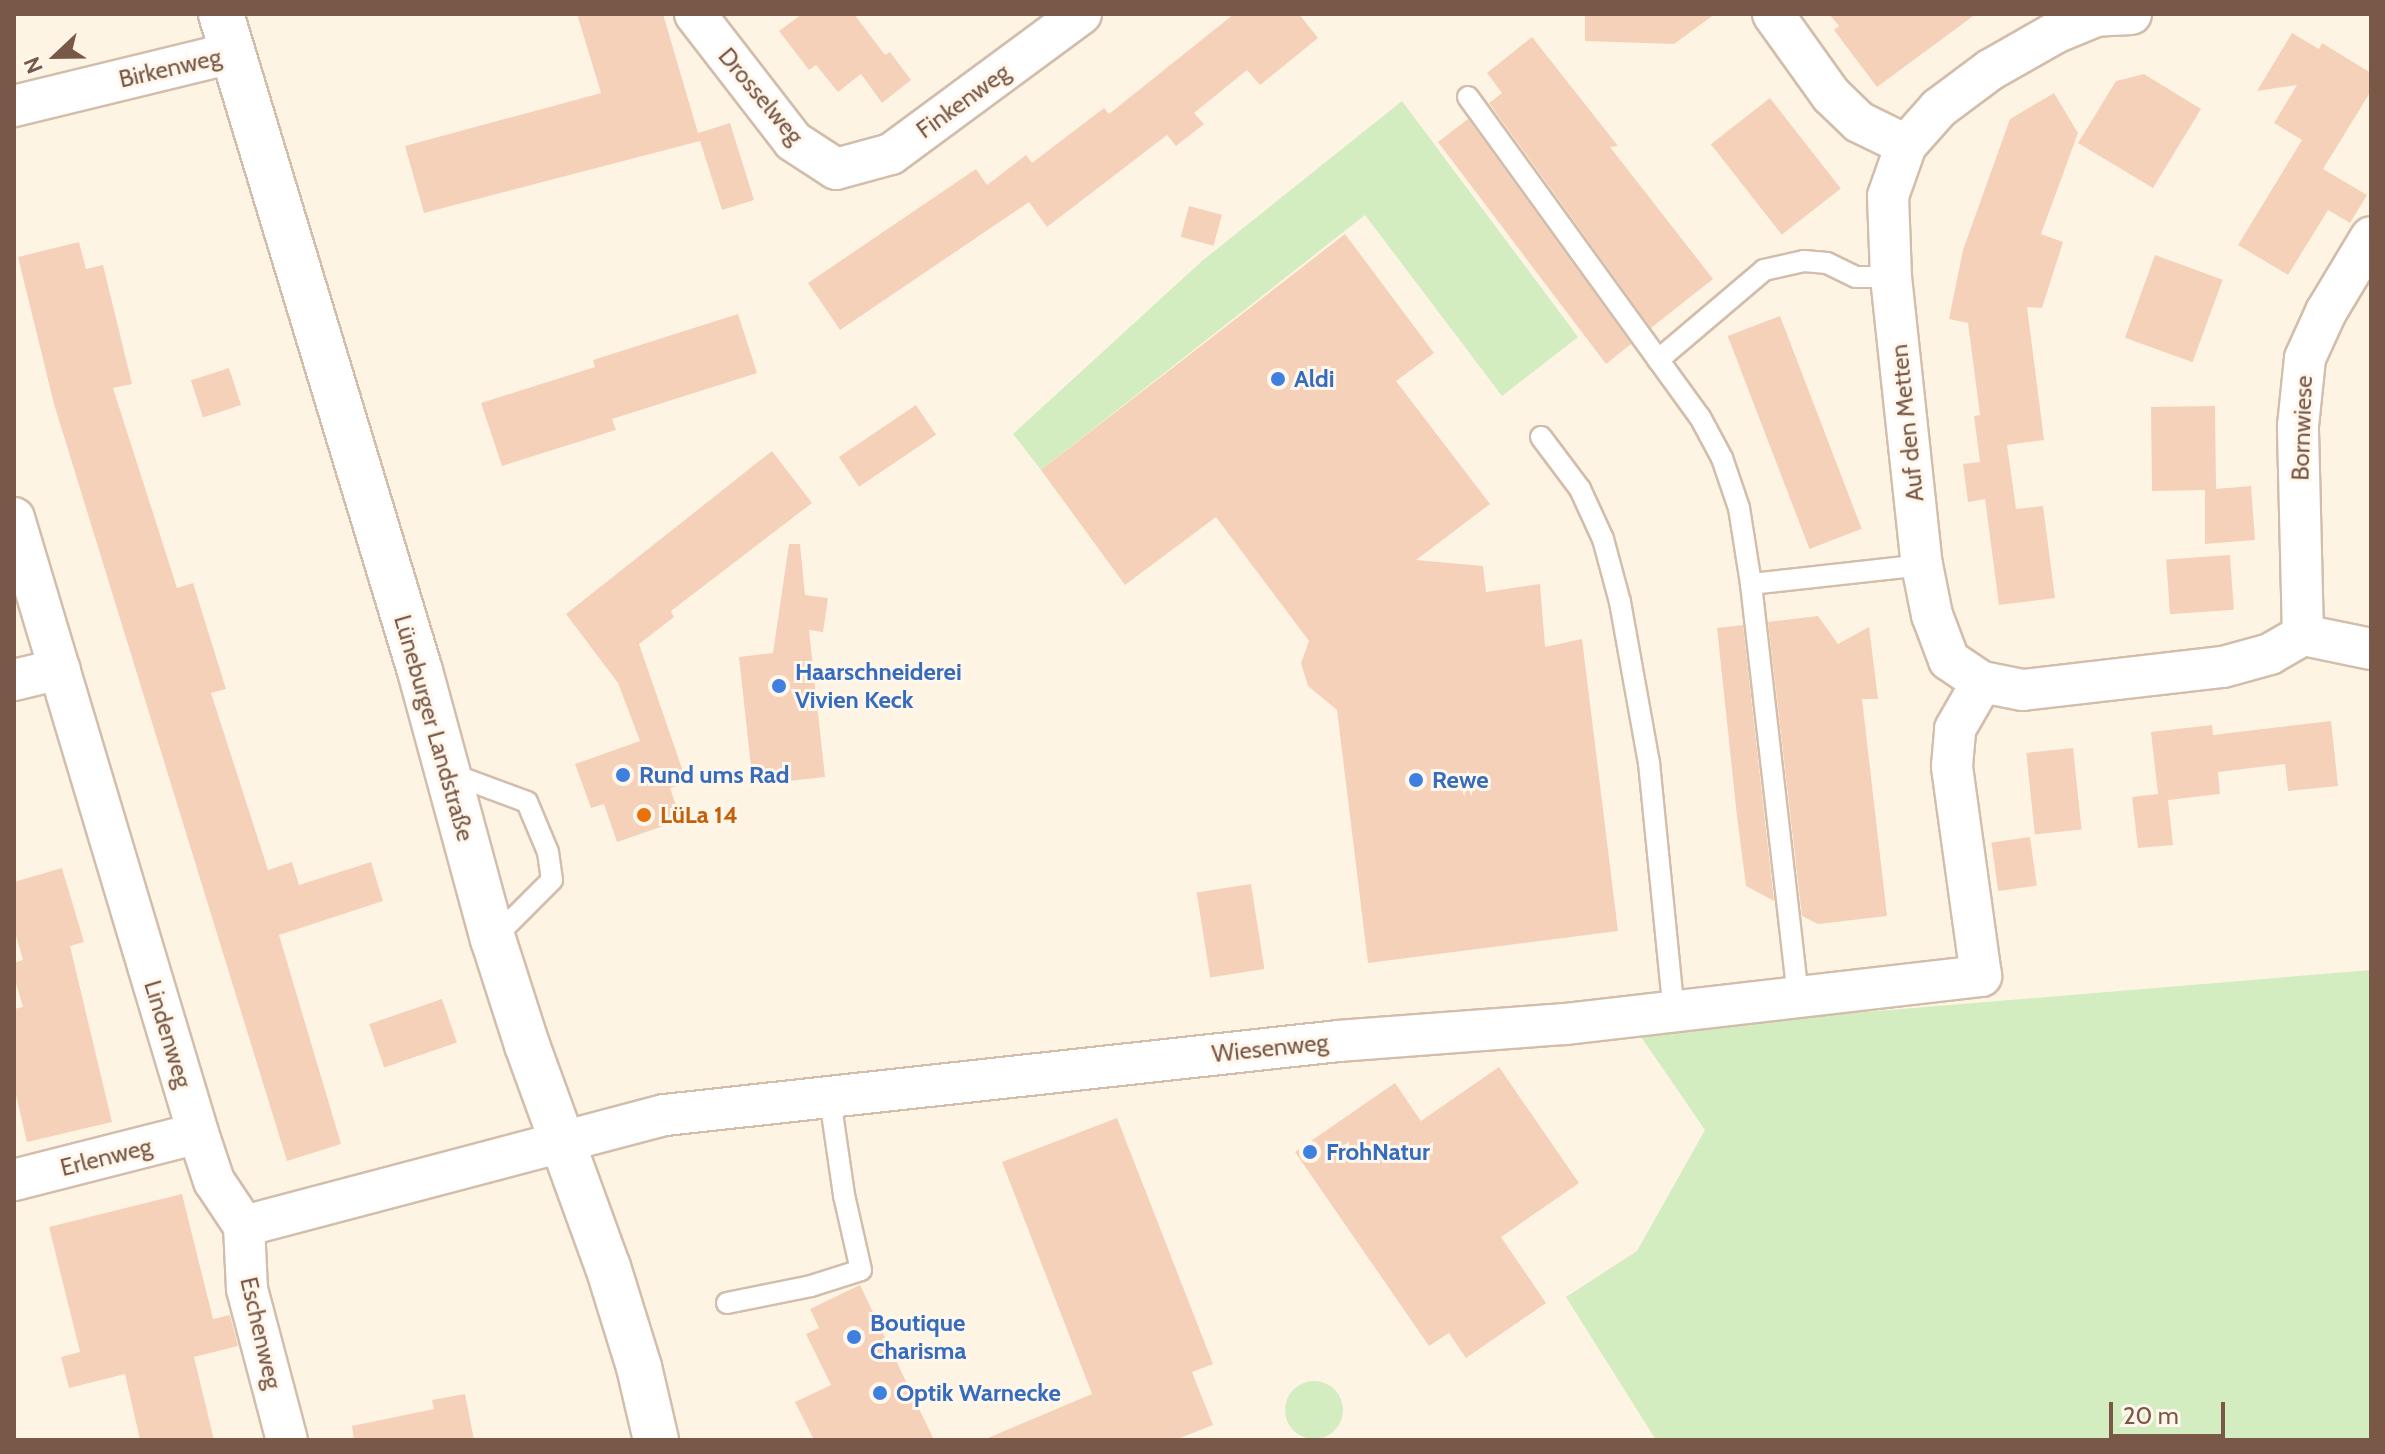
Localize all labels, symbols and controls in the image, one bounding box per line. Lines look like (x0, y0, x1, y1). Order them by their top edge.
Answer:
north arrow (16, 16, 96, 96)
street label: Birkenweg (116, 42, 224, 94)
street label: Drosselweg (712, 42, 810, 150)
text: N (18, 53, 49, 77)
street label: Finkenweg (911, 58, 1015, 144)
street label: Auf den Metten (1884, 343, 1930, 503)
place label: Aldi (1294, 365, 1334, 393)
marker: Aldi (1269, 370, 1287, 388)
street label: Bornwiese (2286, 375, 2318, 481)
street label: Lüneburger Landstraße (388, 612, 480, 844)
place label: Haarschneiderei Vivien Keck (795, 658, 962, 714)
marker: Haarschneiderei Vivien Keck (770, 677, 788, 695)
place label: Rund ums Rad (639, 761, 790, 789)
marker: Rund ums Rad (614, 766, 632, 784)
place label: Rewe (1432, 766, 1489, 794)
marker: Rewe (1407, 771, 1425, 789)
place label: LüLa 14 (660, 801, 738, 829)
marker: LüLa 14 (635, 806, 653, 824)
street label: Lindenweg (138, 977, 198, 1091)
street label: Wiesenweg (1210, 1028, 1330, 1068)
street label: Erlenweg (57, 1132, 155, 1182)
place label: FrohNatur (1326, 1138, 1430, 1166)
marker: FrohNatur (1301, 1143, 1319, 1161)
street label: Eschenweg (234, 1274, 288, 1392)
place label: Boutique Charisma (870, 1309, 966, 1365)
marker: Boutique Charisma (845, 1328, 863, 1346)
place label: Optik Warnecke (896, 1379, 1061, 1407)
marker: Optik Warnecke (871, 1384, 889, 1402)
scale bar (2113, 1386, 2229, 1436)
text: 20 m (2123, 1401, 2179, 1430)

